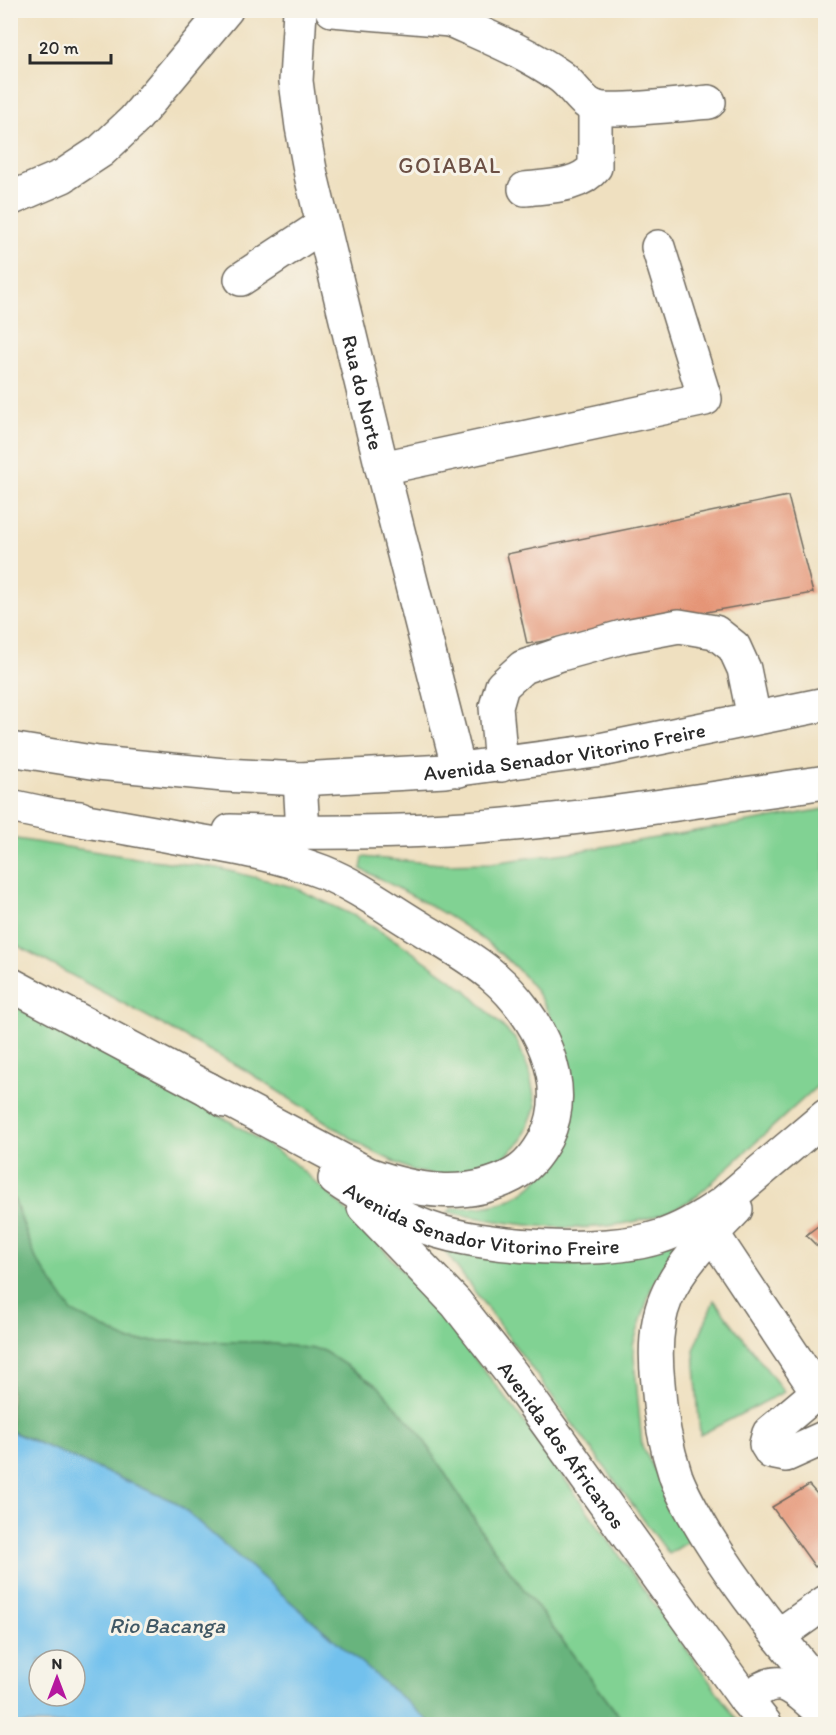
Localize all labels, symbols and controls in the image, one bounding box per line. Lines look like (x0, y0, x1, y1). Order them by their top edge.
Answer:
scale bar (30, 27, 111, 65)
text: 20 m (39, 37, 79, 59)
district label: GOIABAL (398, 152, 502, 179)
street label: Rua do Norte (338, 332, 390, 452)
street label: Avenida Senador Vitorino Freire (423, 716, 707, 785)
street label: Avenida Senador Vitorino Freire (340, 1176, 620, 1260)
street label: Avenida dos Africanos (494, 1356, 631, 1533)
water label: Rio Bacanga (109, 1612, 226, 1639)
north arrow (27, 1648, 87, 1708)
text: N (52, 1654, 62, 1673)

